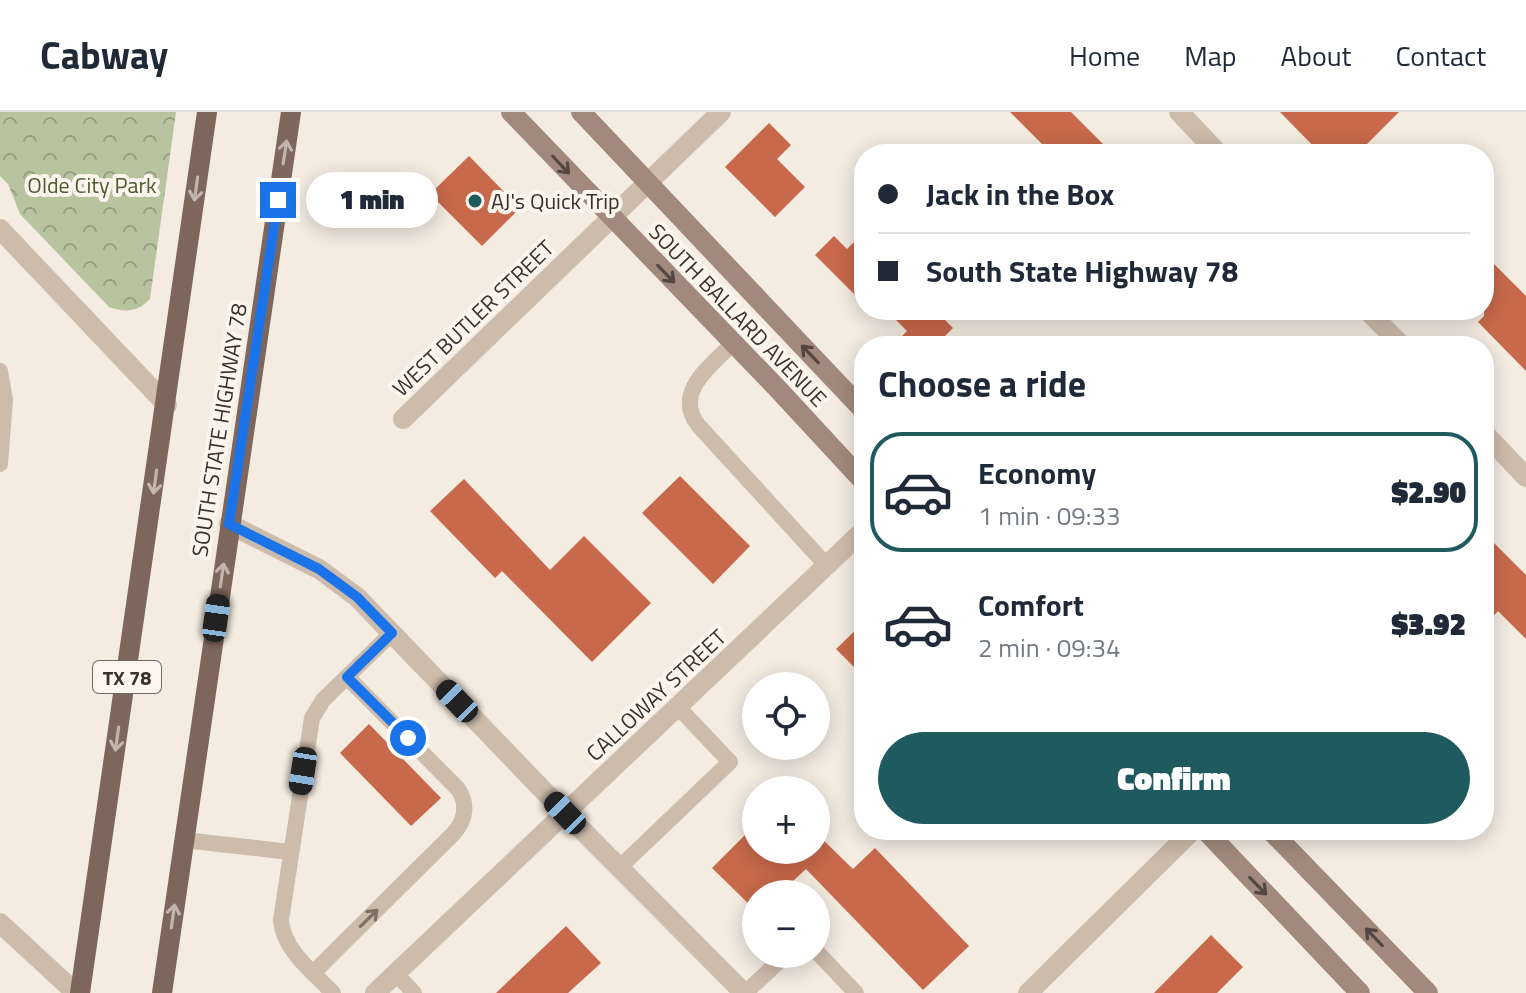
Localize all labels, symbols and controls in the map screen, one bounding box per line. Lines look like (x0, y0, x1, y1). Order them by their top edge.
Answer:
text: Cabway (40, 26, 168, 84)
text: Home (1069, 34, 1140, 77)
text: Map (1184, 34, 1237, 77)
text: About (1281, 34, 1351, 77)
text: Contact (1395, 34, 1486, 77)
one-way arrow (278, 140, 293, 165)
one-way arrow (551, 155, 570, 174)
park label: Olde City Park (27, 168, 157, 202)
text: Jack in the Box (926, 171, 1114, 217)
callout: 1 min (306, 172, 438, 228)
one-way arrow (188, 176, 203, 201)
text: 1 min (340, 180, 404, 219)
route end (260, 182, 296, 218)
place label: AJ's Quick Trip (491, 184, 620, 218)
marker: AJ's Quick Trip (466, 192, 484, 210)
street label: SOUTH BALLARD AVENUE (641, 216, 835, 414)
street label: WEST BUTLER STREET (384, 231, 562, 404)
text: South State Highway 78 (926, 248, 1238, 294)
one-way arrow (656, 264, 675, 284)
street label: SOUTH STATE HIGHWAY 78 (182, 301, 256, 559)
one-way arrow (801, 345, 820, 365)
text: Choose a ride (878, 356, 1086, 411)
text: Economy (978, 450, 1096, 496)
icon: car (882, 456, 954, 528)
one-way arrow (147, 469, 162, 494)
text: $2.90 (1392, 469, 1466, 515)
text: 1 min · 09:33 (978, 496, 1121, 535)
one-way arrow (215, 563, 230, 588)
text: Comfort (978, 582, 1084, 628)
icon: car (882, 588, 954, 660)
car (201, 593, 231, 643)
text: $3.92 (1392, 601, 1466, 647)
street label: CALLOWAY STREET (578, 621, 734, 769)
text: 2 min · 09:34 (978, 628, 1121, 667)
road number: TX 78 (93, 661, 161, 693)
map controls (742, 672, 830, 968)
button: locate (742, 672, 830, 760)
car (432, 675, 482, 727)
route start (390, 720, 426, 756)
one-way arrow (109, 726, 124, 751)
button: Confirm (878, 732, 1470, 824)
car (287, 745, 319, 797)
button: + (742, 776, 830, 864)
car (540, 787, 590, 839)
one-way arrow (1249, 876, 1267, 896)
button: − (742, 880, 830, 968)
one-way arrow (166, 904, 181, 929)
one-way arrow (359, 908, 379, 927)
one-way arrow (1365, 928, 1384, 947)

